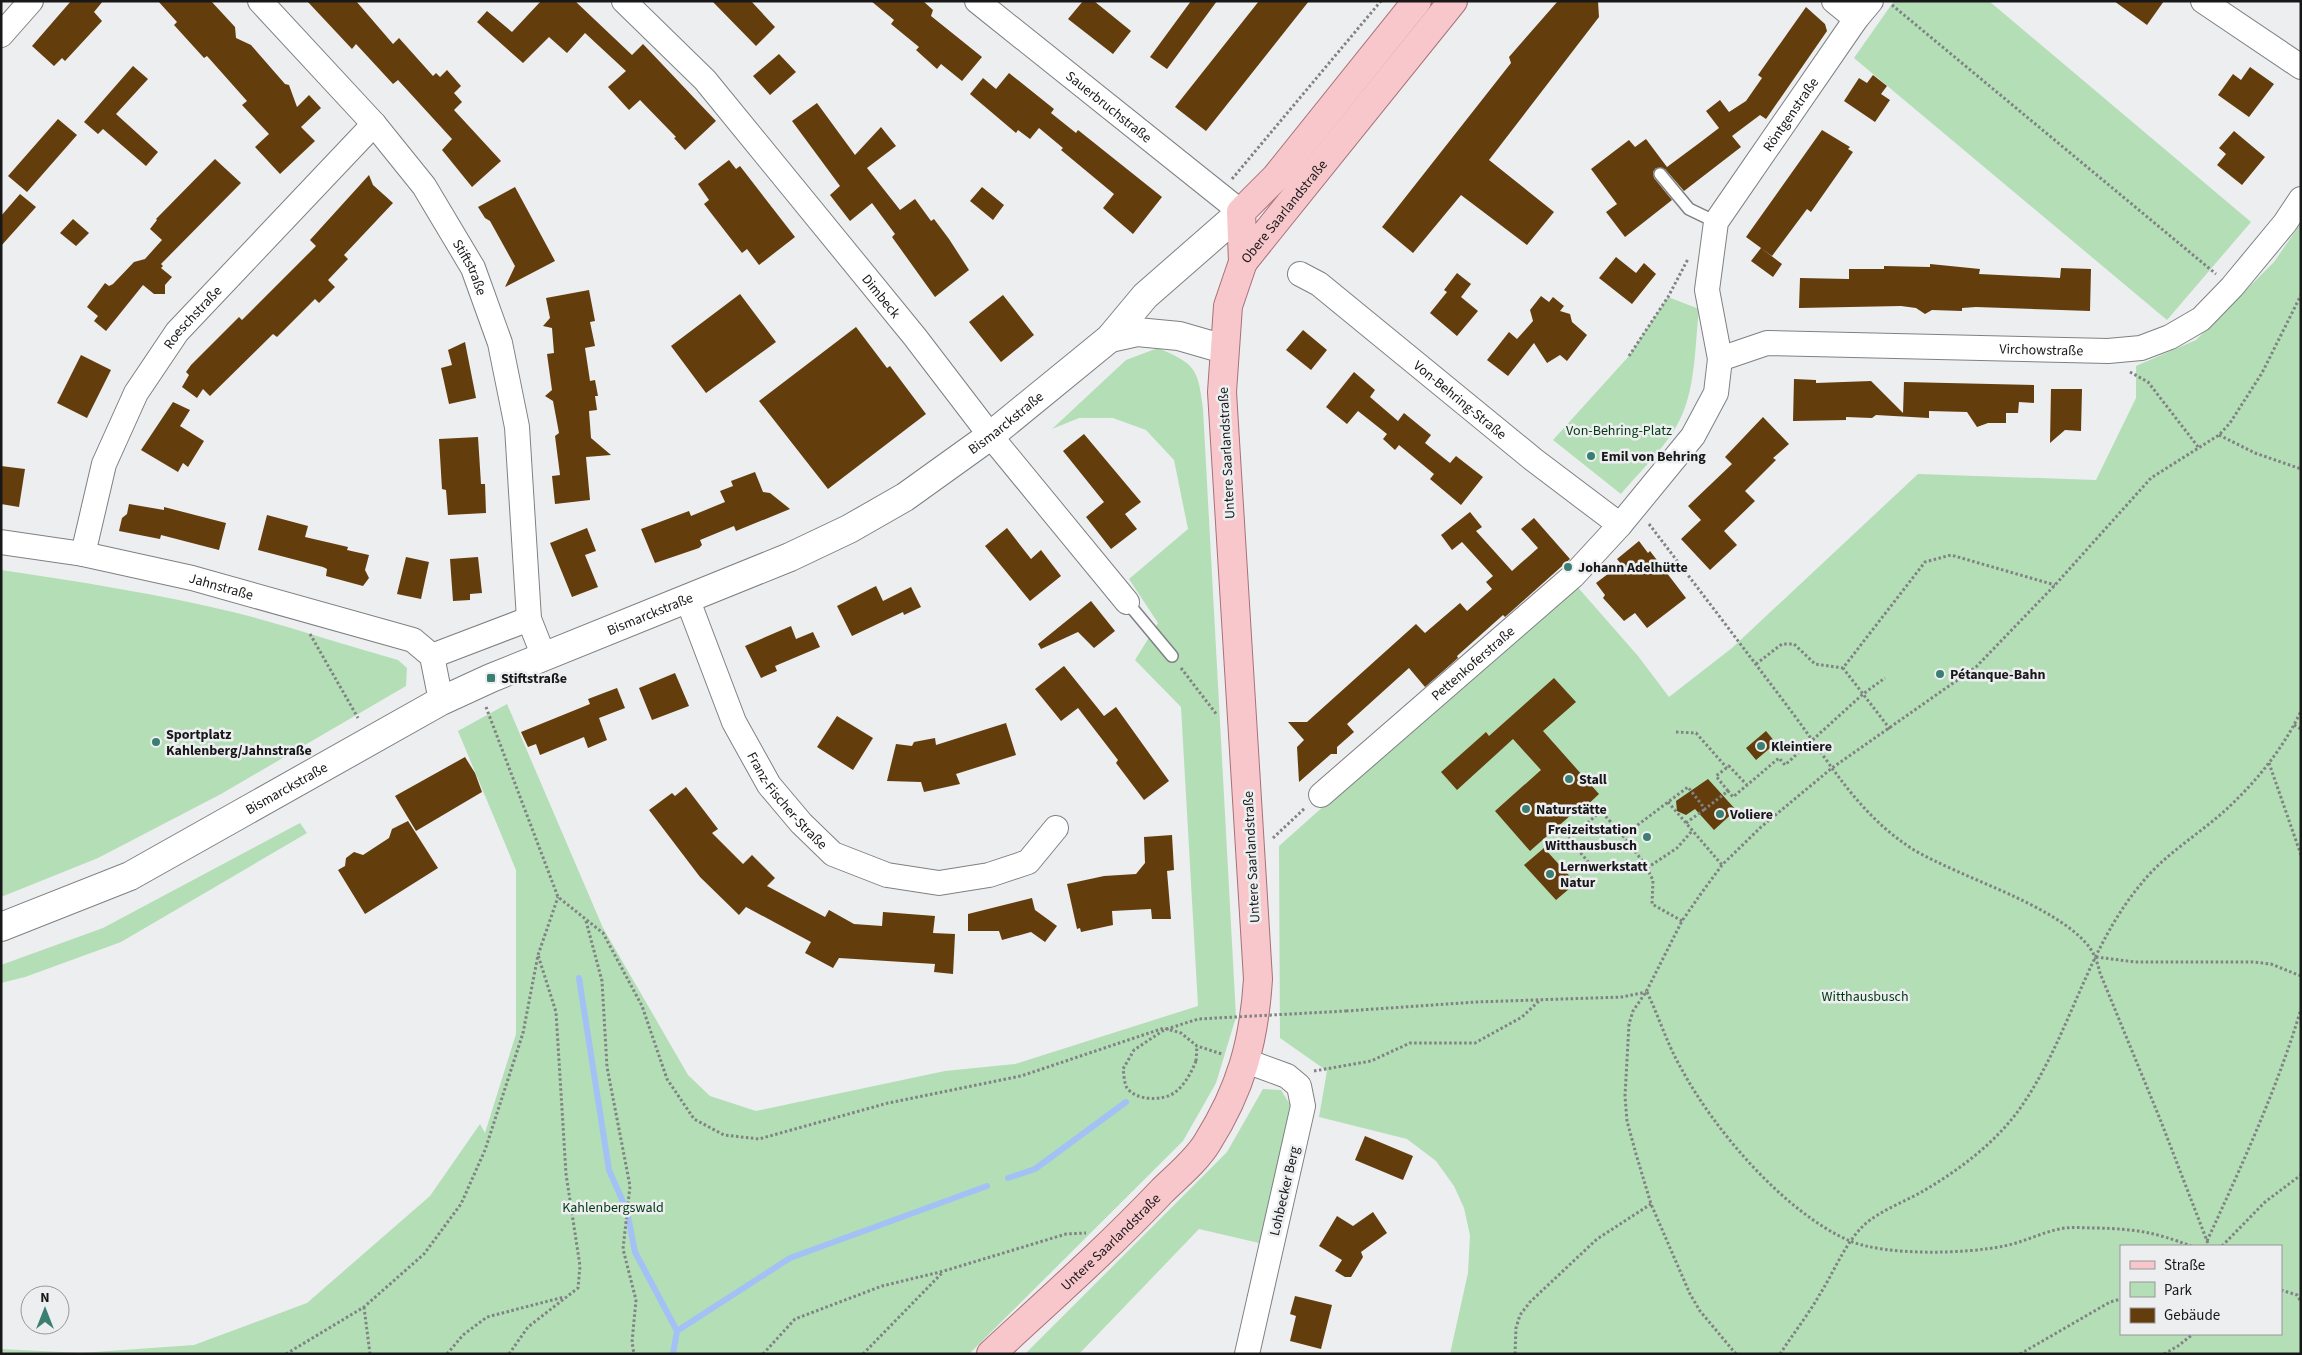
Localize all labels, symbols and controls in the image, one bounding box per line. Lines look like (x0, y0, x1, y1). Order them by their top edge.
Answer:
street label: Sauerbruchstraße (1061, 67, 1156, 148)
street label: Röntgenstraße (1758, 74, 1824, 156)
street label: Obere Saarlandstraße (1237, 156, 1332, 268)
street label: Stiftstraße (447, 236, 491, 298)
street label: Dimbeck (857, 270, 905, 323)
street label: Roeschstraße (159, 282, 227, 353)
street label: Virchowstraße (1999, 339, 2084, 361)
street label: Von-Behring-Straße (1409, 356, 1511, 445)
street label: Untere Saarlandstraße (1214, 386, 1240, 519)
street label: Bismarckstraße (964, 387, 1048, 460)
park label: Von-Behring-Platz (1566, 421, 1672, 441)
place label: Emil von Behring (1601, 447, 1706, 467)
marker: Emil von Behring (1585, 450, 1597, 462)
place label: Johann Adelhütte (1578, 558, 1688, 578)
marker: Johann Adelhütte (1562, 561, 1574, 573)
street label: Jahnstraße (187, 569, 256, 606)
street label: Bismarckstraße (604, 588, 696, 641)
street label: Pettenkoferstraße (1427, 622, 1520, 706)
place label: Pétanque-Bahn (1950, 665, 2046, 685)
marker: Pétanque-Bahn (1934, 668, 1946, 680)
place label: Stiftstraße (501, 669, 567, 689)
marker: Stiftstraße (485, 672, 497, 684)
place label: Sportplatz Kahlenberg/Jahnstraße (166, 725, 312, 761)
marker: Sportplatz Kahlenberg/Jahnstraße (150, 736, 162, 748)
place label: Kleintiere (1771, 737, 1832, 757)
marker: Kleintiere (1755, 740, 1767, 752)
street label: Franz-Fischer-Straße (741, 748, 832, 854)
street label: Bismarckstraße (242, 758, 331, 820)
place label: Stall (1579, 770, 1607, 790)
marker: Stall (1563, 773, 1575, 785)
street label: Untere Saarlandstraße (1239, 790, 1265, 923)
place label: Naturstätte (1536, 800, 1607, 820)
marker: Naturstätte (1520, 803, 1532, 815)
place label: Voliere (1729, 805, 1773, 825)
marker: Voliere (1714, 808, 1726, 820)
place label: Freizeitstation Witthausbusch (1545, 820, 1637, 856)
marker: Freizeitstation Witthausbusch (1641, 831, 1653, 843)
place label: Lernwerkstatt Natur (1560, 857, 1648, 893)
marker: Lernwerkstatt Natur (1544, 868, 1556, 880)
park label: Witthausbusch (1821, 987, 1909, 1007)
street label: Lohbecker Berg (1265, 1145, 1305, 1238)
street label: Untere Saarlandstraße (1057, 1189, 1166, 1296)
park label: Kahlenbergswald (562, 1198, 664, 1218)
legend (2120, 1245, 2282, 1335)
text: Straße (2164, 1255, 2205, 1276)
text: Park (2164, 1280, 2193, 1301)
north arrow (20, 1285, 70, 1335)
text: N (40, 1288, 50, 1308)
text: Gebäude (2164, 1305, 2220, 1326)

